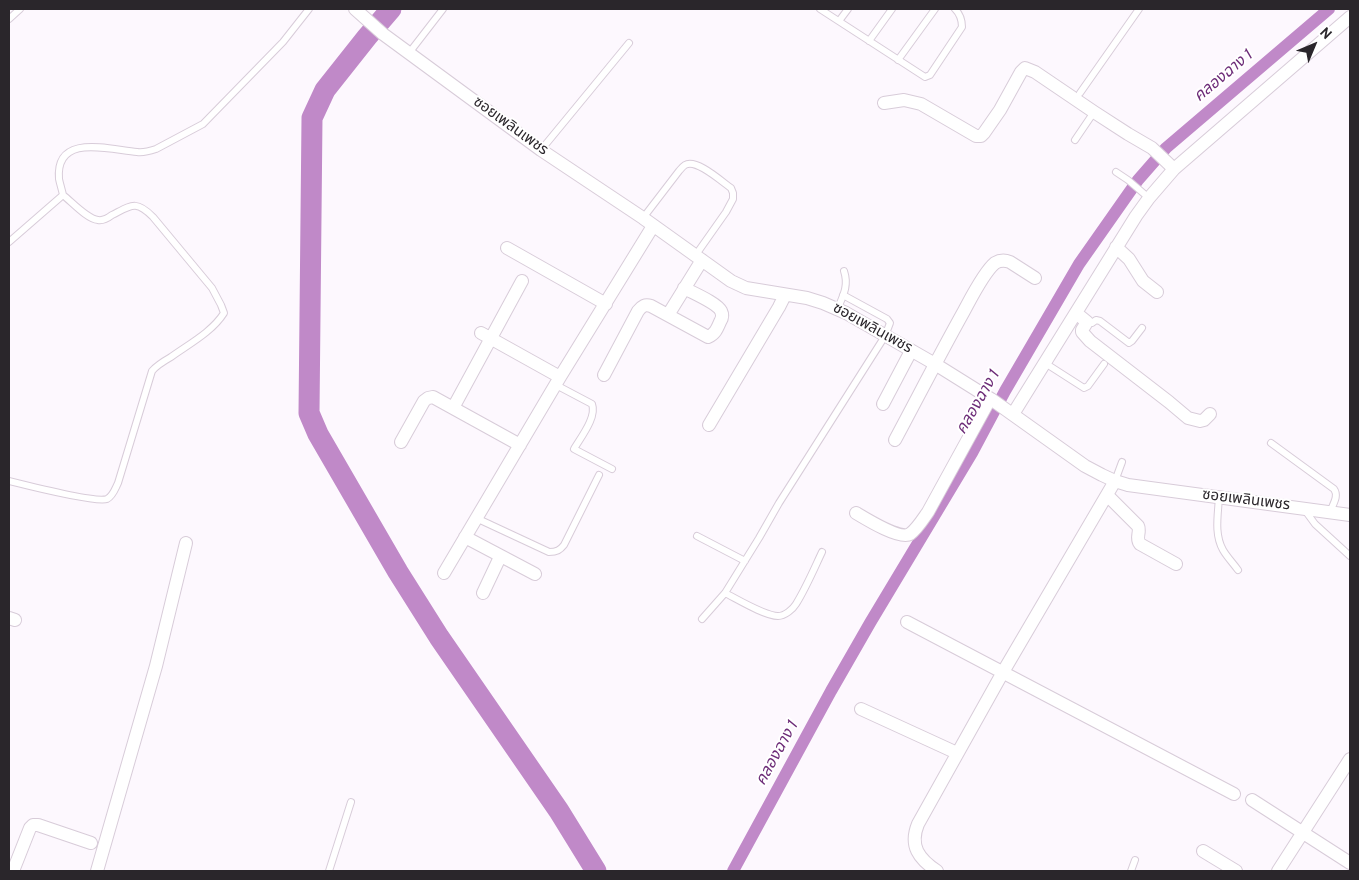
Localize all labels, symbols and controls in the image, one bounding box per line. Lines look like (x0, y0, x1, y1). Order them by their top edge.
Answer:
north arrow (1289, 20, 1339, 70)
text: N (1315, 24, 1335, 44)
water label: คลองฉาง 1 (1191, 47, 1257, 107)
street label: ซอยเพลินเพชร (469, 94, 551, 160)
street label: ซอยเพลินเพชร (829, 300, 915, 358)
water label: คลองฉาง 1 (953, 368, 1005, 438)
street label: ซอยเพลินเพชร (1201, 487, 1291, 515)
water label: คลองฉาง 1 (753, 719, 803, 789)

